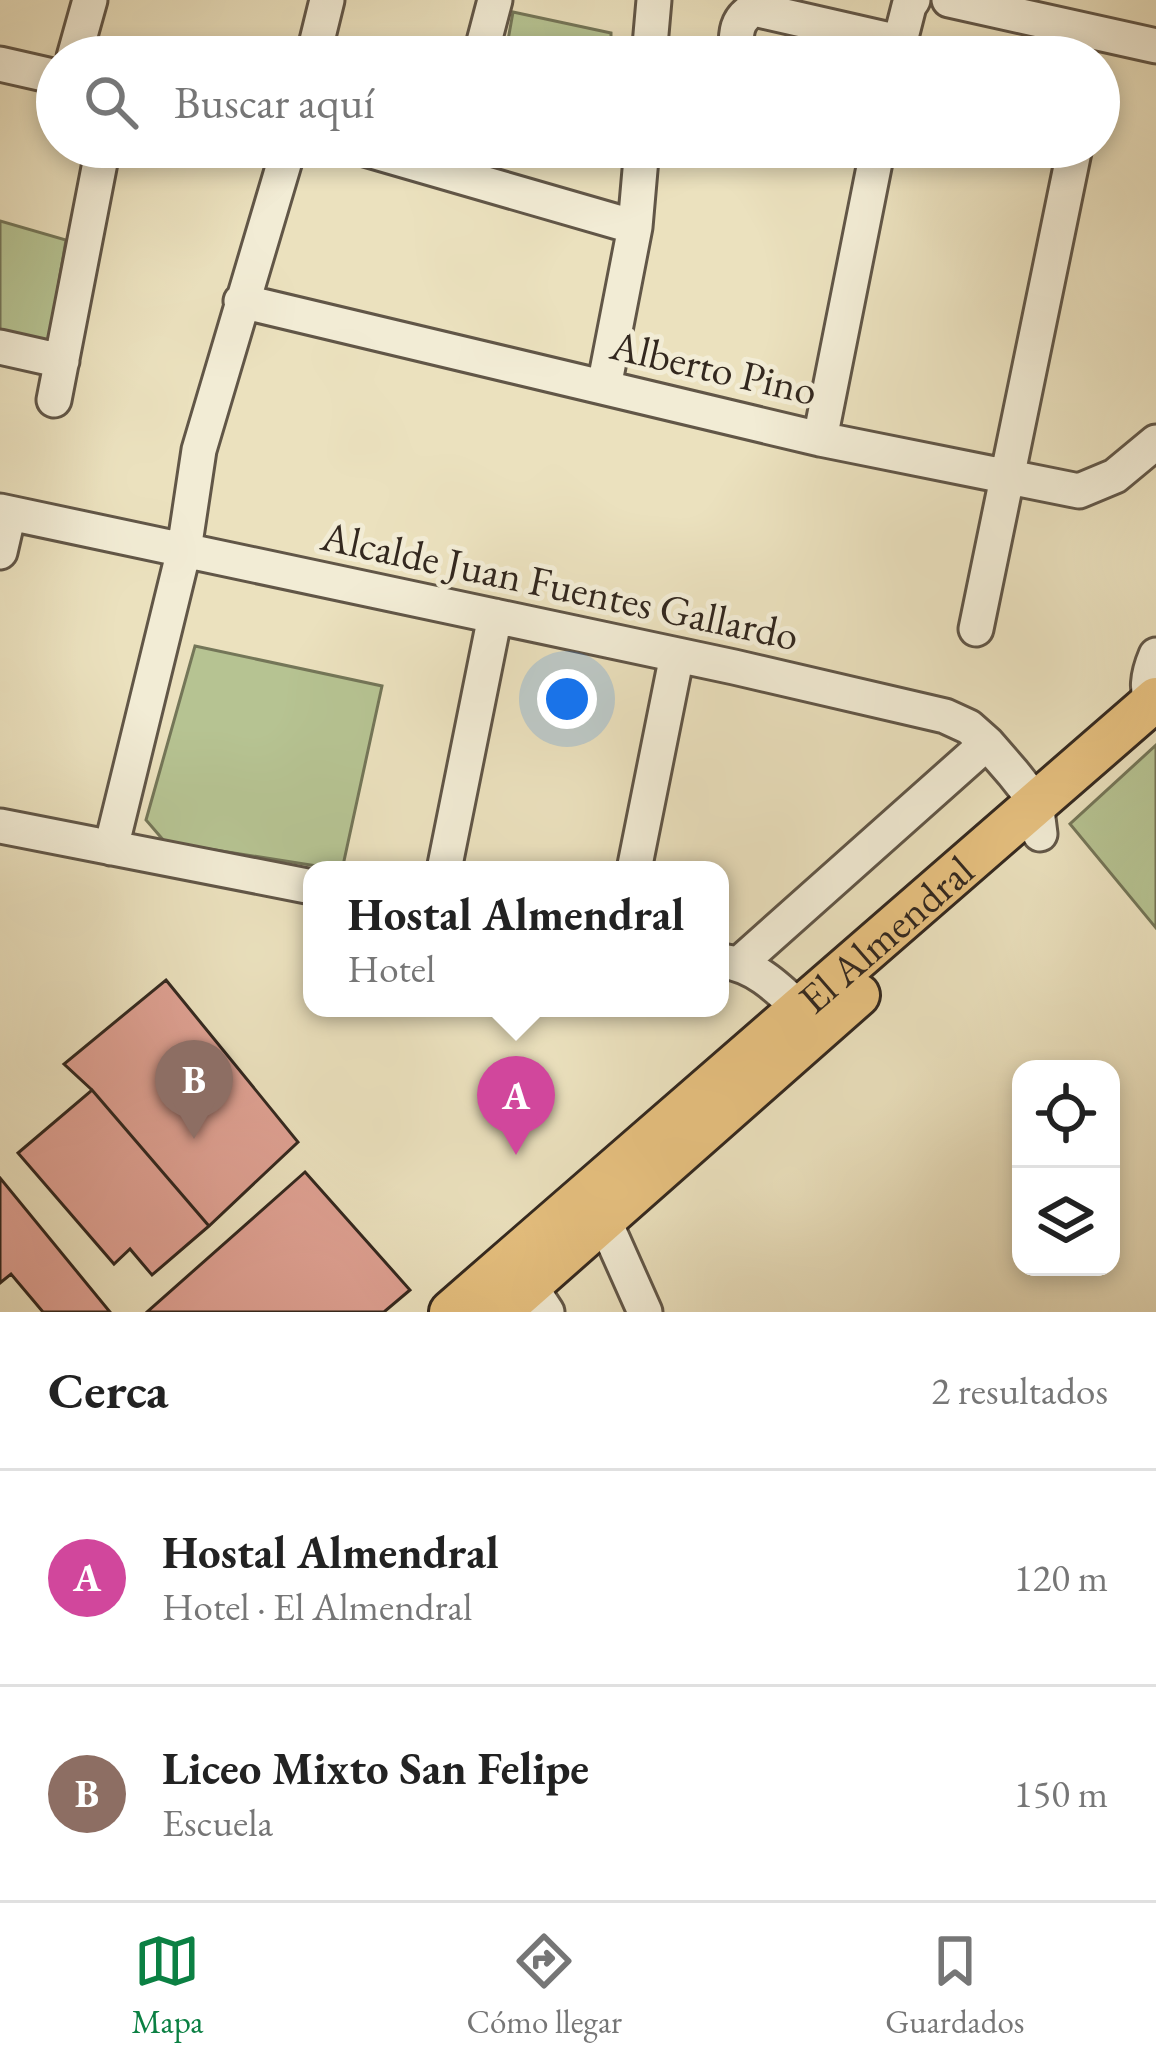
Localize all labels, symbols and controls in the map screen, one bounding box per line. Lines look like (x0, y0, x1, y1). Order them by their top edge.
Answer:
search box (36, 36, 1120, 168)
icon: search (78, 69, 144, 135)
text: Buscar aquí (174, 73, 374, 131)
street label: Alberto Pino (604, 317, 822, 418)
street label: Alcalde Juan Fuentes Gallardo (315, 508, 803, 663)
your location (537, 669, 597, 729)
street label: El Almendral (787, 843, 985, 1026)
popup (303, 861, 729, 1017)
text: Hostal Almendral (348, 885, 684, 943)
text: Hotel (348, 943, 435, 994)
pin: B (155, 1040, 233, 1139)
pin: A (477, 1056, 555, 1155)
map controls (1012, 1060, 1120, 1276)
button: locate (1012, 1060, 1120, 1168)
button: layers (1012, 1168, 1120, 1276)
text: Cerca (48, 1357, 168, 1423)
text: 2 resultados (931, 1365, 1108, 1416)
text: Hostal Almendral (162, 1523, 499, 1581)
text: A (73, 1552, 101, 1603)
text: 120 m (1014, 1552, 1108, 1603)
text: Hotel · El Almendral (162, 1581, 472, 1632)
text: Liceo Mixto San Felipe (162, 1739, 589, 1797)
text: B (75, 1768, 99, 1819)
text: 150 m (1014, 1768, 1108, 1819)
text: Escuela (162, 1797, 273, 1848)
tab: Mapa (132, 1928, 203, 2043)
tab: Cómo llegar (467, 1928, 622, 2043)
tab: Guardados (885, 1928, 1024, 2043)

